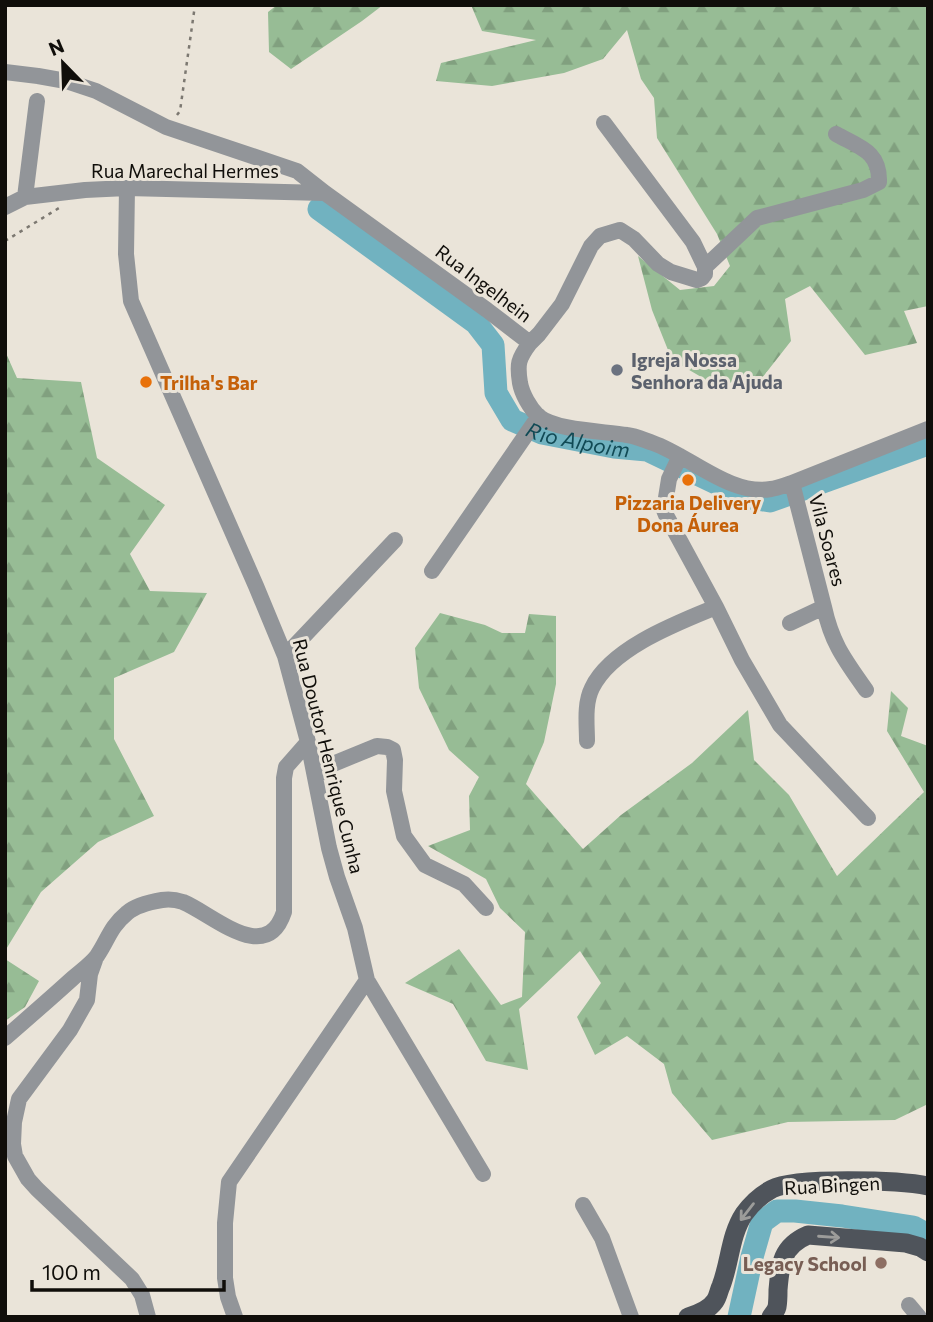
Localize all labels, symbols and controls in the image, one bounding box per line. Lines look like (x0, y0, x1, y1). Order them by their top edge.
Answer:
north arrow (28, 28, 98, 98)
text: N (45, 34, 67, 60)
street label: Rua Marechal Hermes (91, 159, 279, 182)
street label: Rua Ingelhein (431, 239, 537, 327)
place label: Igreja Nossa Senhora da Ajuda (631, 348, 783, 393)
marker: Igreja Nossa Senhora da Ajuda (609, 362, 625, 378)
place label: Trilha's Bar (160, 371, 258, 394)
marker: Trilha's Bar (138, 374, 154, 390)
water label: Rio Alpoim (523, 415, 631, 461)
marker: Pizzaria Delivery Dona Áurea (680, 472, 696, 488)
place label: Pizzaria Delivery Dona Áurea (615, 491, 762, 536)
street label: Vila Soares (805, 491, 851, 589)
street label: Rua Doutor Henrique Cunha (289, 636, 369, 876)
street label: Rua Bingen (784, 1171, 880, 1199)
one-way arrow (740, 1202, 755, 1220)
one-way arrow (817, 1231, 840, 1244)
scale bar (32, 1248, 224, 1292)
place label: Legacy School (743, 1252, 867, 1275)
marker: Legacy School (873, 1255, 889, 1271)
text: 100 m (42, 1259, 101, 1284)

